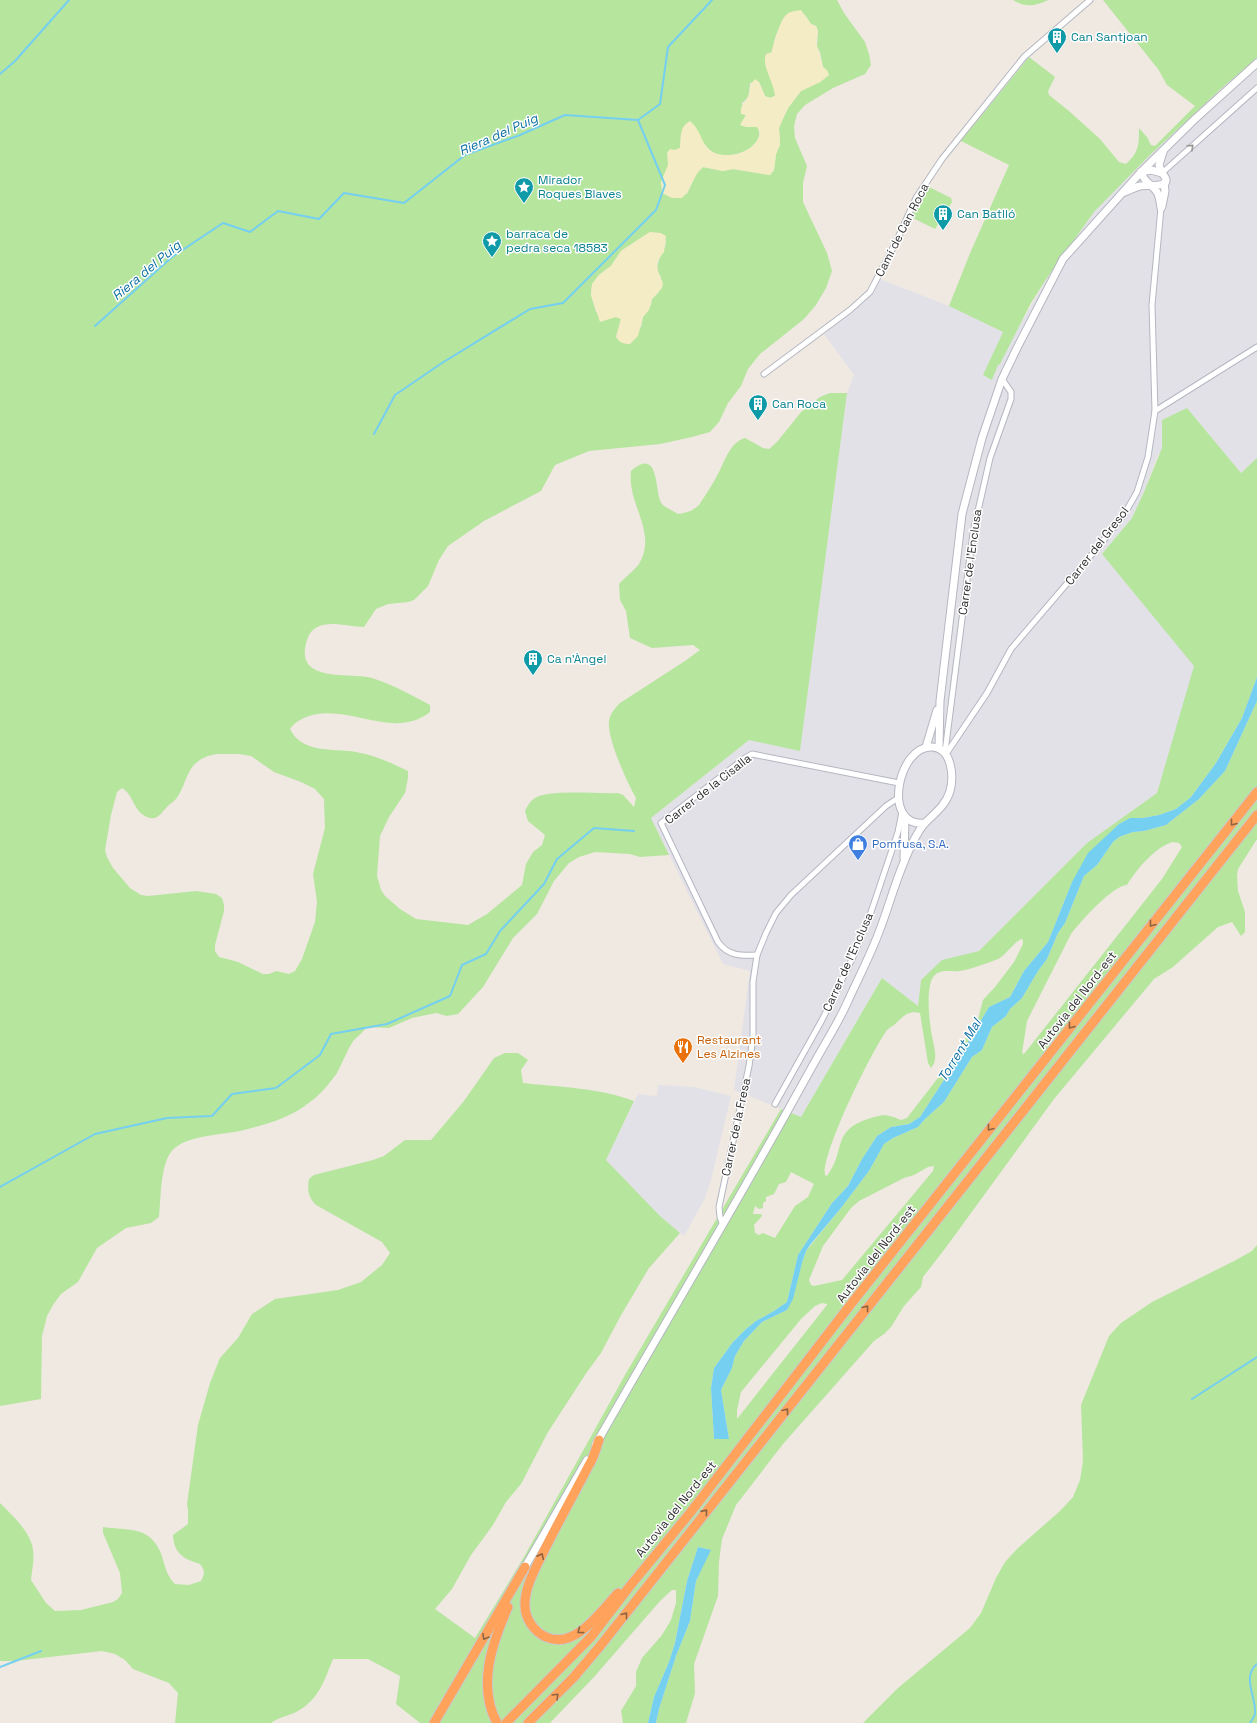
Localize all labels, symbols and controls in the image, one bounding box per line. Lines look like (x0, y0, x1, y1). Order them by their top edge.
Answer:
building icon: Can Santjoan (1046, 26, 1068, 54)
place label: Can Santjoan (1071, 29, 1148, 45)
water label: Riera del Puig (456, 109, 541, 159)
one-way arrow (1186, 144, 1194, 152)
place label: Mirador Roques Blaves (538, 172, 622, 202)
place icon: Mirador Roques Blaves (513, 176, 535, 204)
street label: Camí de Can Roca (871, 180, 933, 280)
building icon: Can Batlló (932, 203, 954, 231)
place label: Can Batlló (957, 206, 1015, 222)
place label: barraca de pedra seca 18583 (506, 226, 608, 256)
place icon: barraca de pedra seca 18583 (481, 230, 503, 258)
water label: Riera del Puig (108, 236, 185, 304)
building icon: Can Roca (747, 393, 769, 421)
place label: Can Roca (772, 396, 826, 412)
street label: Carrer del Gresol (1061, 504, 1133, 588)
street label: Carrer de l'Enclusa (955, 508, 985, 616)
building icon: Ca n'Àngel (522, 648, 544, 676)
place label: Ca n'Àngel (547, 651, 606, 667)
street label: Carrer de la Cisalla (661, 750, 755, 828)
one-way arrow (1230, 818, 1237, 825)
shop icon: Pomfusa, S.A. (847, 833, 869, 861)
place label: Pomfusa, S.A. (872, 836, 949, 852)
street label: Carrer de l'Enclusa (819, 910, 877, 1014)
one-way arrow (1150, 920, 1157, 927)
street label: Autovia del Nord-est (1034, 948, 1120, 1052)
water label: Torrent Mal (934, 1014, 986, 1085)
one-way arrow (1069, 1022, 1076, 1029)
place label: Restaurant Les Alzines (697, 1032, 761, 1062)
restaurant icon: Restaurant Les Alzines (672, 1036, 694, 1064)
street label: Carrer de la Fresa (718, 1076, 754, 1178)
one-way arrow (988, 1124, 995, 1131)
street label: Autovia del Nord-est (833, 1202, 919, 1306)
one-way arrow (862, 1306, 869, 1313)
one-way arrow (782, 1408, 789, 1415)
street label: Autovia del Nord-est (632, 1458, 720, 1560)
one-way arrow (701, 1510, 708, 1517)
one-way arrow (537, 1553, 544, 1560)
one-way arrow (621, 1612, 628, 1619)
one-way arrow (577, 1626, 584, 1634)
one-way arrow (482, 1633, 489, 1640)
one-way arrow (551, 1693, 559, 1701)

